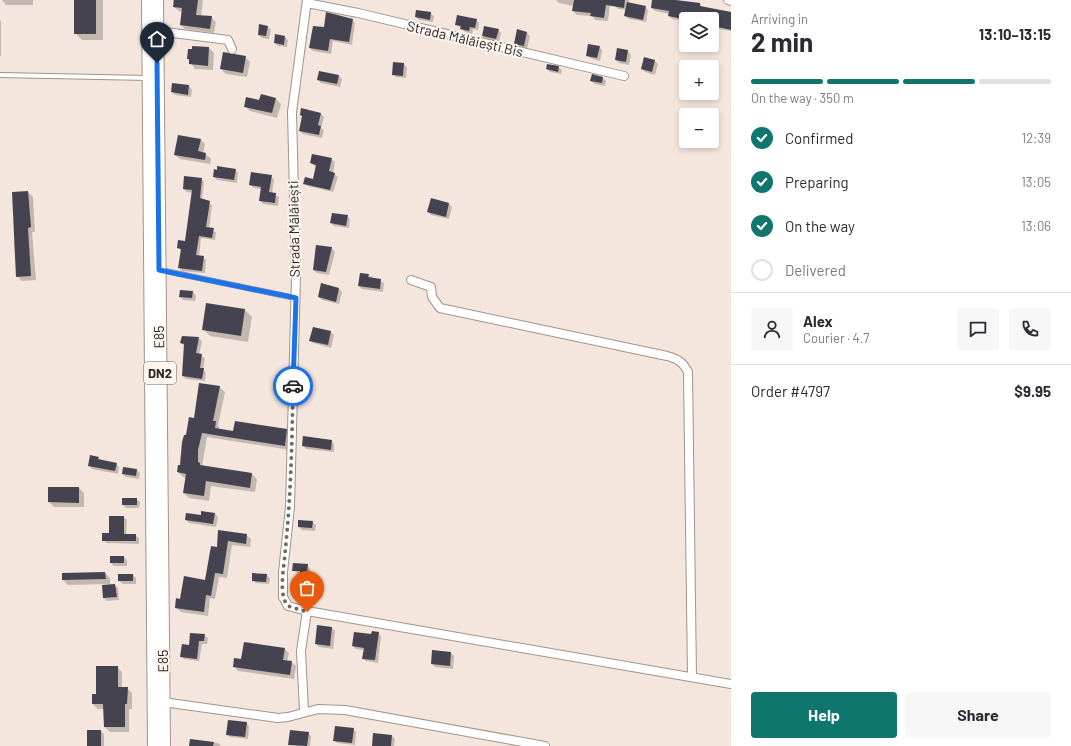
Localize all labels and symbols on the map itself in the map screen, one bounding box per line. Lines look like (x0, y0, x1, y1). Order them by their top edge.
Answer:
street label: Strada Mălăiești Bis (405, 17, 525, 60)
pin (140, 22, 174, 63)
street label: Strada Mălăiești (284, 180, 303, 278)
street label: E85 (150, 325, 167, 349)
road number: DN2 (144, 362, 176, 384)
courier (273, 366, 313, 406)
pin (290, 571, 324, 612)
street label: E85 (154, 649, 171, 673)

